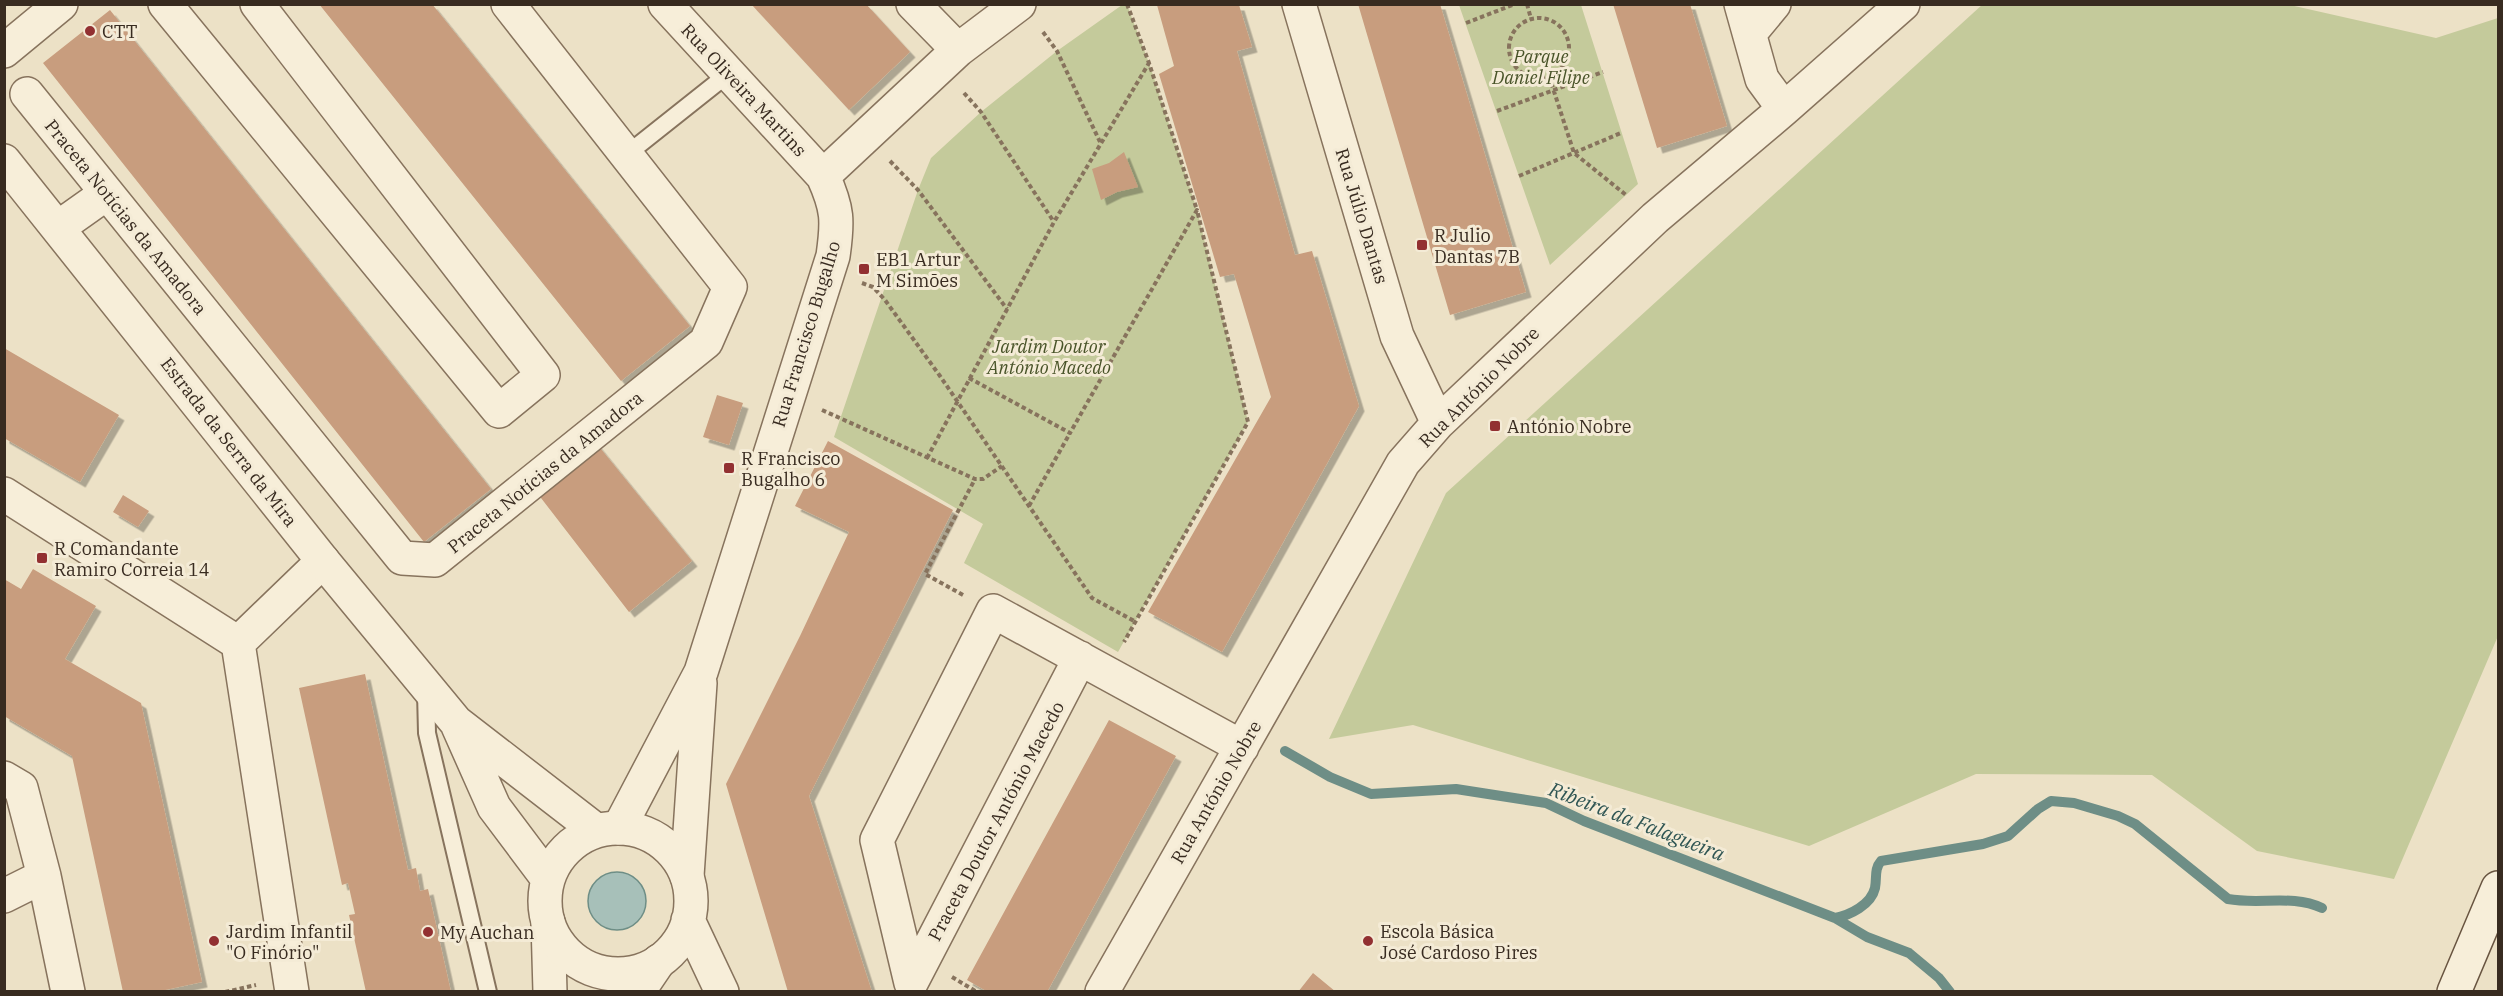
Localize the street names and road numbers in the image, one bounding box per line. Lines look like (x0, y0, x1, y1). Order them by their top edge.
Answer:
street label: Rua Oliveira Martins (676, 19, 812, 161)
street label: Praceta Notícias da Amadora (40, 115, 212, 320)
street label: Rua Júlio Dantas (1330, 145, 1394, 287)
street label: Rua Francisco Bugalho (767, 238, 845, 430)
street label: Rua António Nobre (1414, 322, 1544, 452)
street label: Estrada da Serra da Mira (156, 353, 302, 531)
street label: Praceta Notícias da Amadora (443, 386, 648, 558)
street label: Praceta Doutor António Macedo (923, 697, 1069, 945)
street label: Rua António Nobre (1166, 716, 1266, 868)

